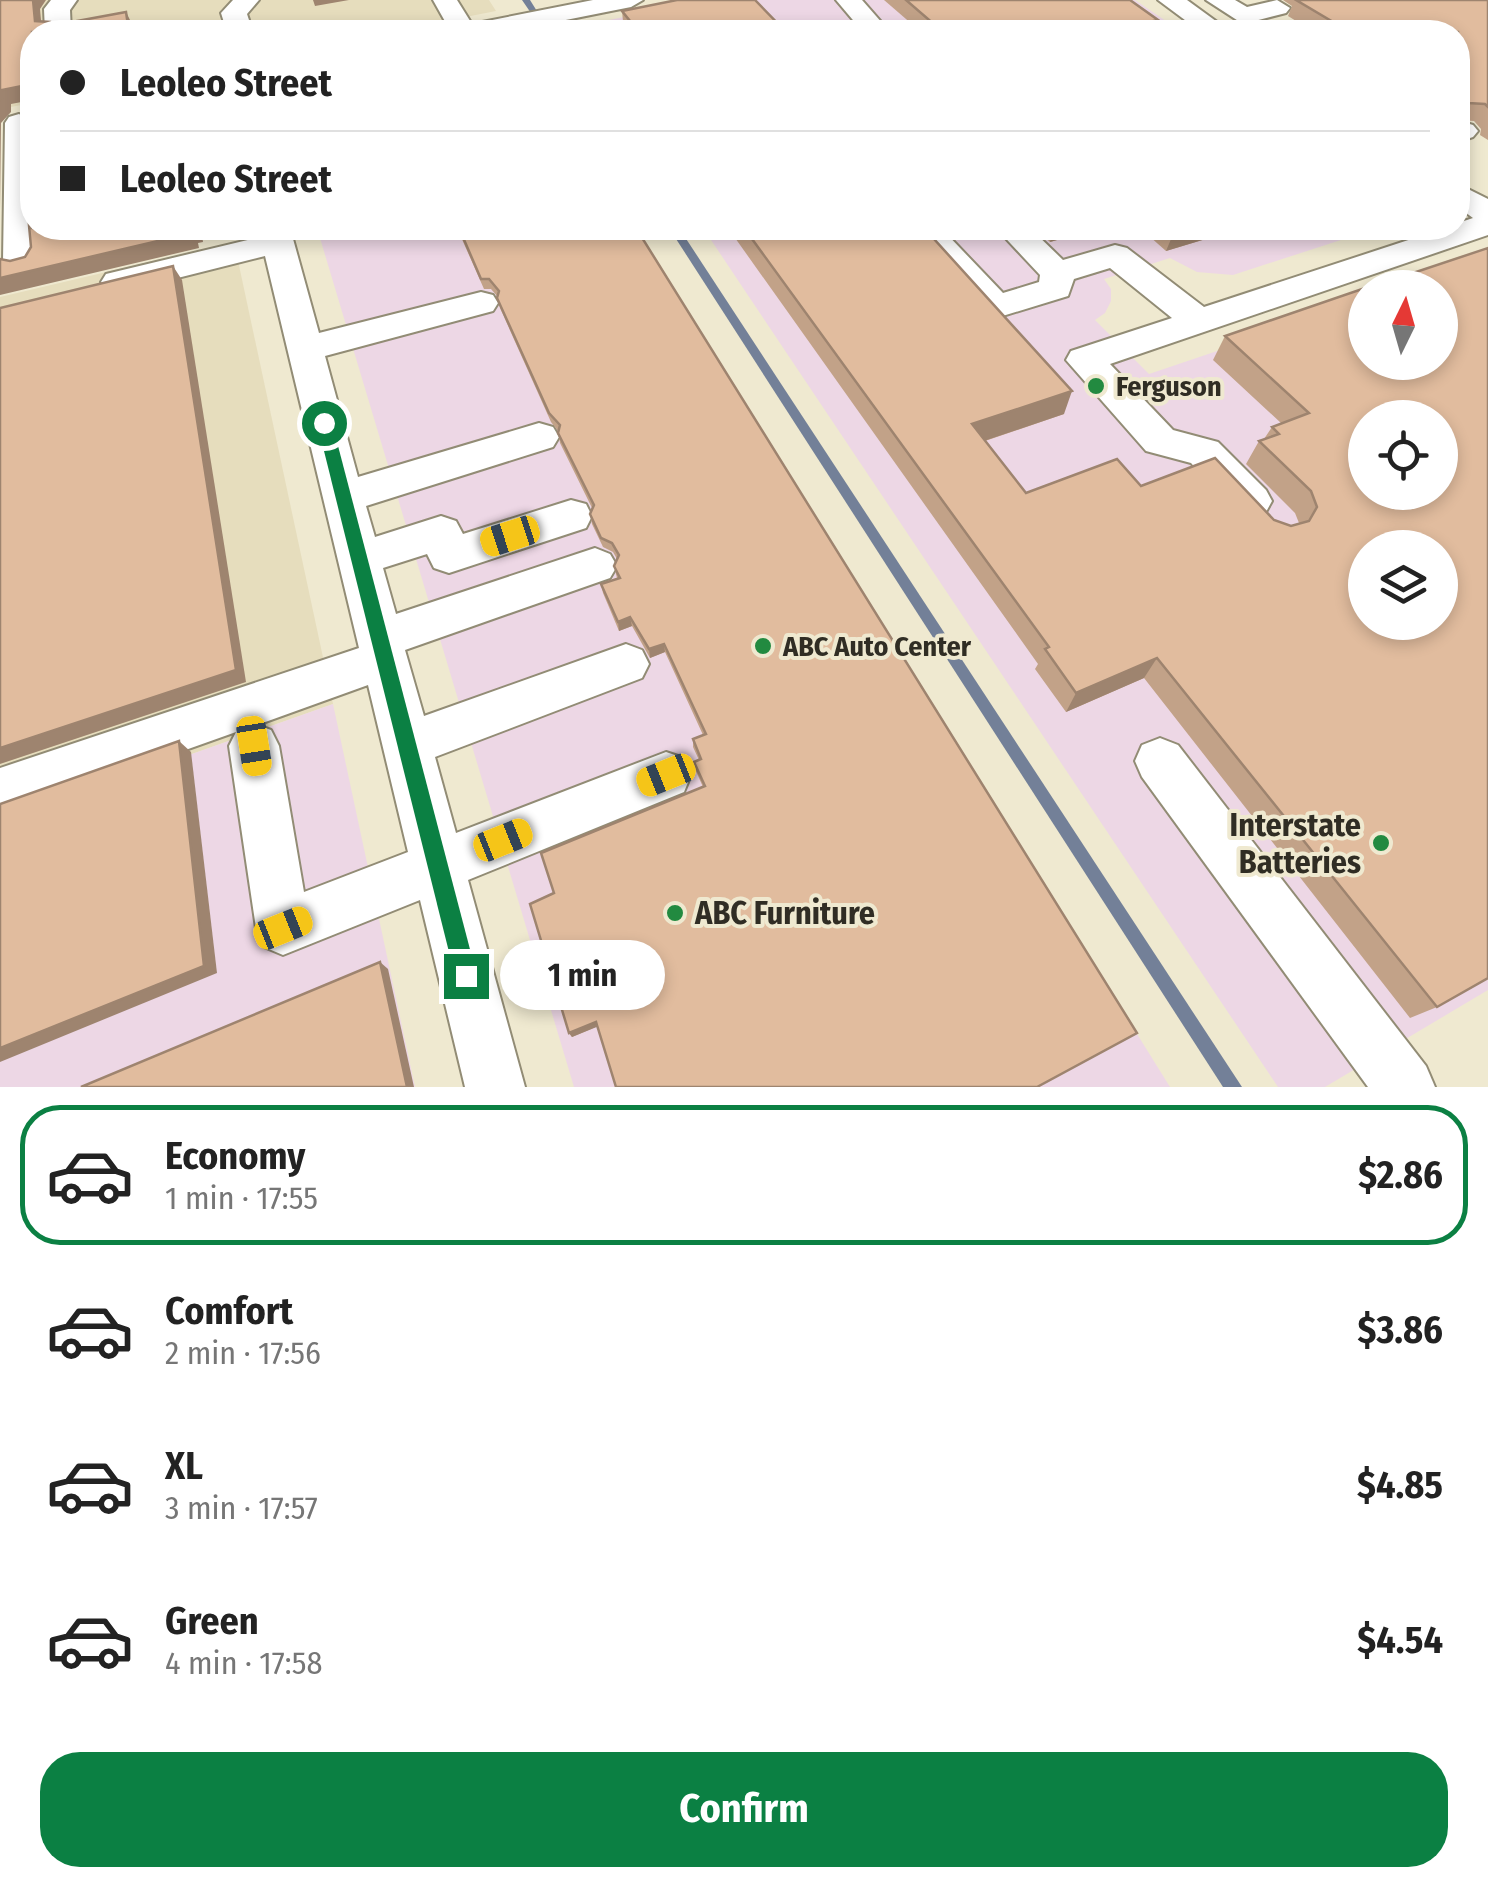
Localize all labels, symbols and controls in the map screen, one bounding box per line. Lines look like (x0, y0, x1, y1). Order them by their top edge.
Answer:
text: Leoleo Street (120, 60, 332, 106)
text: Leoleo Street (120, 156, 332, 202)
north arrow (1348, 270, 1458, 380)
map controls (1348, 270, 1458, 640)
place label: Ferguson (1116, 370, 1222, 403)
marker: Ferguson (1085, 375, 1107, 397)
button: locate (1348, 400, 1458, 510)
route start (302, 401, 347, 446)
car (477, 512, 543, 560)
button: layers (1348, 530, 1458, 640)
place label: ABC Auto Center (782, 630, 972, 663)
marker: ABC Auto Center (752, 635, 774, 657)
car (234, 714, 274, 778)
car (633, 750, 699, 800)
place label: Interstate Batteries (1230, 806, 1361, 881)
car (470, 815, 536, 865)
marker: Interstate Batteries (1370, 832, 1392, 854)
place label: ABC Furniture (694, 894, 875, 932)
marker: ABC Furniture (664, 902, 686, 924)
car (250, 903, 316, 953)
callout: 1 min (501, 941, 666, 1011)
route end (444, 954, 489, 999)
text: 1 min (548, 956, 617, 994)
icon: car (45, 1130, 135, 1220)
text: Economy (165, 1133, 305, 1179)
text: $2.86 (1358, 1152, 1443, 1198)
text: 1 min · 17:55 (165, 1179, 318, 1217)
icon: car (45, 1285, 135, 1375)
text: Comfort (165, 1288, 293, 1334)
text: $3.86 (1357, 1307, 1443, 1353)
text: 2 min · 17:56 (165, 1334, 321, 1372)
icon: car (45, 1440, 135, 1530)
text: XL (165, 1443, 203, 1489)
text: $4.85 (1357, 1462, 1443, 1508)
text: 3 min · 17:57 (165, 1489, 318, 1527)
icon: car (45, 1595, 135, 1685)
text: Green (165, 1598, 259, 1644)
text: $4.54 (1357, 1617, 1443, 1663)
text: 4 min · 17:58 (165, 1644, 322, 1682)
button: Confirm (40, 1752, 1448, 1867)

